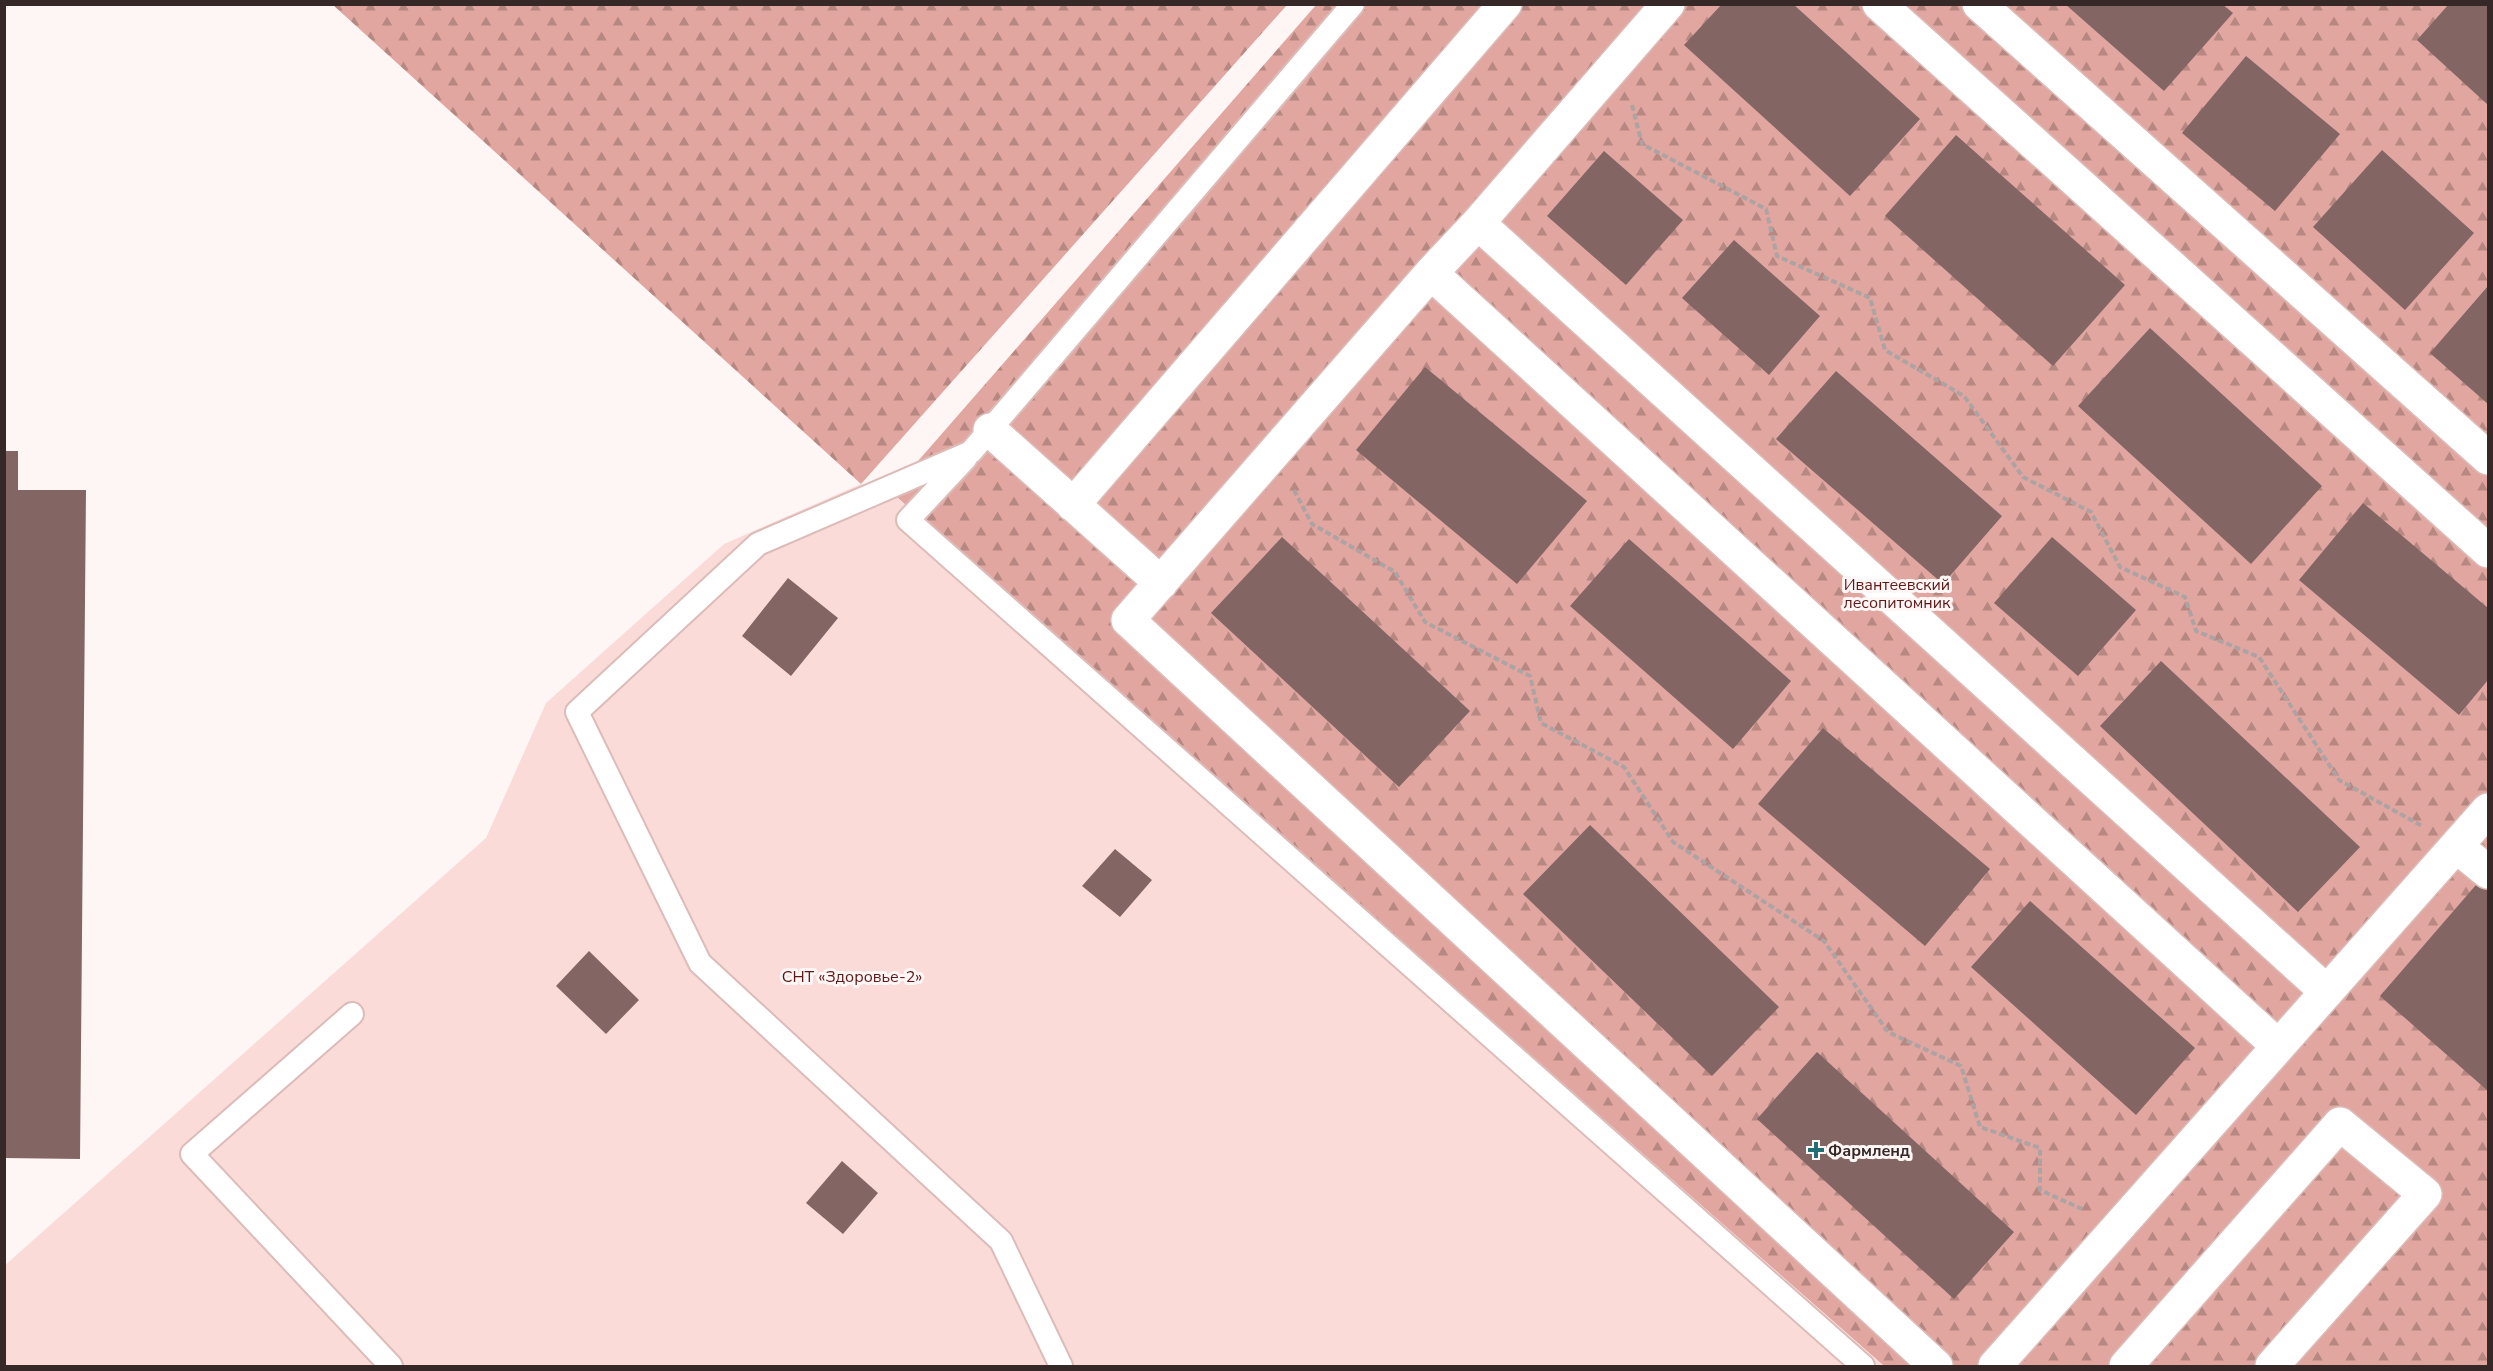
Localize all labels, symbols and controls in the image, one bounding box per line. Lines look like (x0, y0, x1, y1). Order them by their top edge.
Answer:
park label: Ивантеевский лесопитомник (1844, 574, 1951, 614)
park label: СНТ «Здоровье-2» (782, 966, 922, 988)
place label: Фармленд (1828, 1140, 1910, 1162)
marker: Фармленд (1809, 1143, 1823, 1157)

